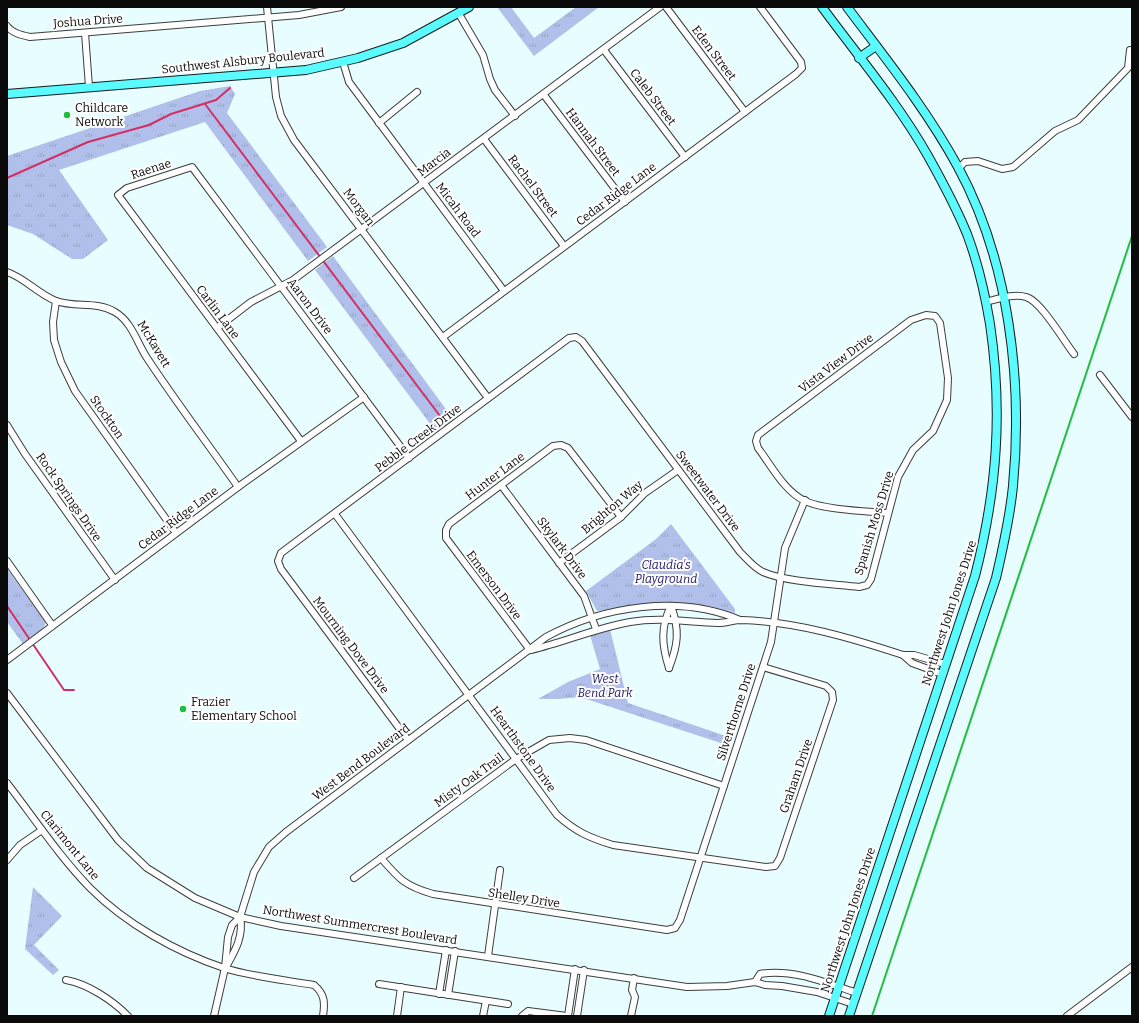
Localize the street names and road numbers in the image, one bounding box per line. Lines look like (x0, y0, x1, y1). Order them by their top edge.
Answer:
street label: Joshua Drive (52, 12, 123, 30)
street label: Eden Street (689, 23, 739, 84)
street label: Southwest Alsbury Boulevard (161, 45, 325, 77)
street label: Caleb Street (627, 66, 679, 129)
street label: Hannah Street (563, 105, 623, 179)
street label: Marcia (415, 145, 454, 179)
street label: Rachel Street (505, 152, 561, 220)
street label: Raenae (129, 156, 173, 182)
street label: Cedar Ridge Lane (573, 159, 659, 229)
street label: Micah Road (433, 180, 483, 240)
street label: Morgan (340, 186, 378, 229)
street label: Aaron Drive (284, 275, 336, 337)
street label: Carlin Lane (193, 282, 243, 342)
street label: McKavett (135, 318, 174, 371)
street label: Vista View Drive (796, 330, 876, 396)
street label: Stockton (87, 393, 127, 442)
street label: Pebble Creek Drive (372, 401, 464, 475)
street label: Sweetwater Drive (673, 448, 743, 534)
street label: Hunter Lane (463, 449, 527, 503)
street label: Rock Springs Drive (33, 450, 105, 544)
street label: Spanish Moss Drive (851, 469, 897, 577)
street label: Brighton Way (579, 477, 646, 537)
street label: Cedar Ridge Lane (135, 483, 221, 553)
street label: Skylark Drive (534, 514, 590, 582)
street label: Northwest John Jones Drive (919, 539, 979, 687)
street label: Emerson Drive (464, 548, 524, 622)
street label: Mourning Dove Drive (310, 594, 392, 696)
street label: Silverthorne Drive (714, 662, 758, 762)
street label: Hearthstone Drive (487, 703, 559, 795)
street label: West Bend Boulevard (310, 721, 412, 803)
street label: Graham Drive (777, 737, 815, 815)
street label: Misty Oak Trail (431, 750, 507, 810)
street label: Clarimont Lane (38, 807, 102, 883)
street label: Northwest John Jones Drive (818, 846, 878, 994)
street label: Shelley Drive (487, 885, 561, 911)
street label: Northwest Summercrest Boulevard (262, 903, 458, 947)

